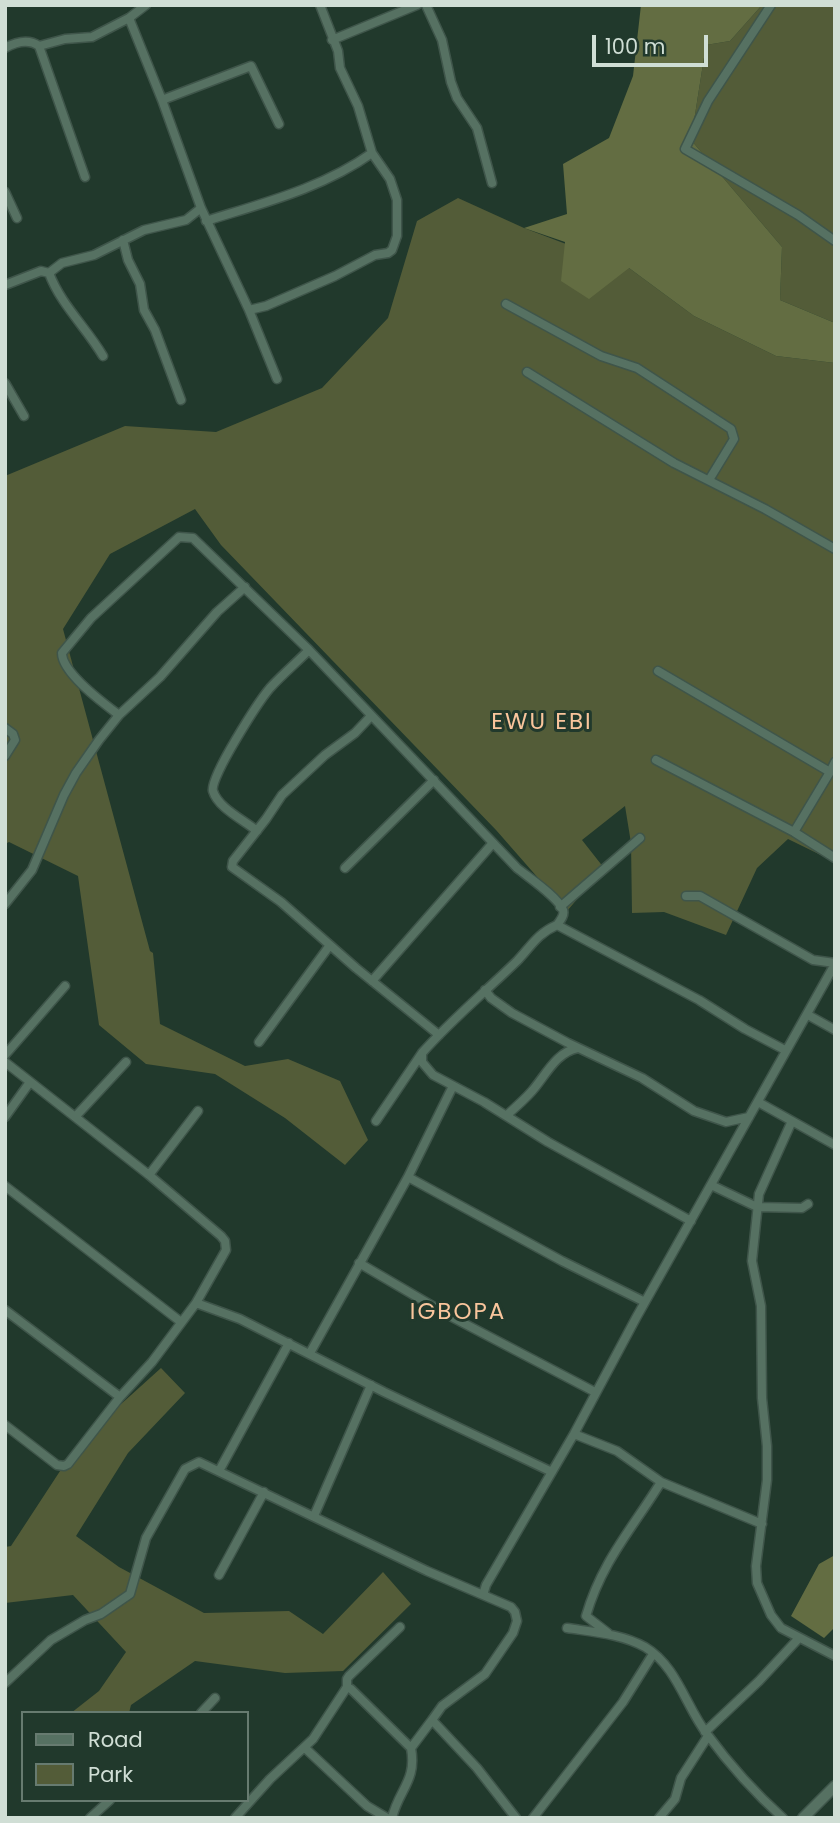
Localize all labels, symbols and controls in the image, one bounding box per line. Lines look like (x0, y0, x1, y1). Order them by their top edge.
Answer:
scale bar (595, 21, 710, 65)
text: 100 m (605, 32, 665, 61)
district label: EWU EBI (492, 709, 592, 737)
district label: IGBOPA (410, 1299, 506, 1327)
legend (21, 1711, 248, 1802)
text: Road (88, 1725, 143, 1754)
text: Park (88, 1760, 133, 1789)

